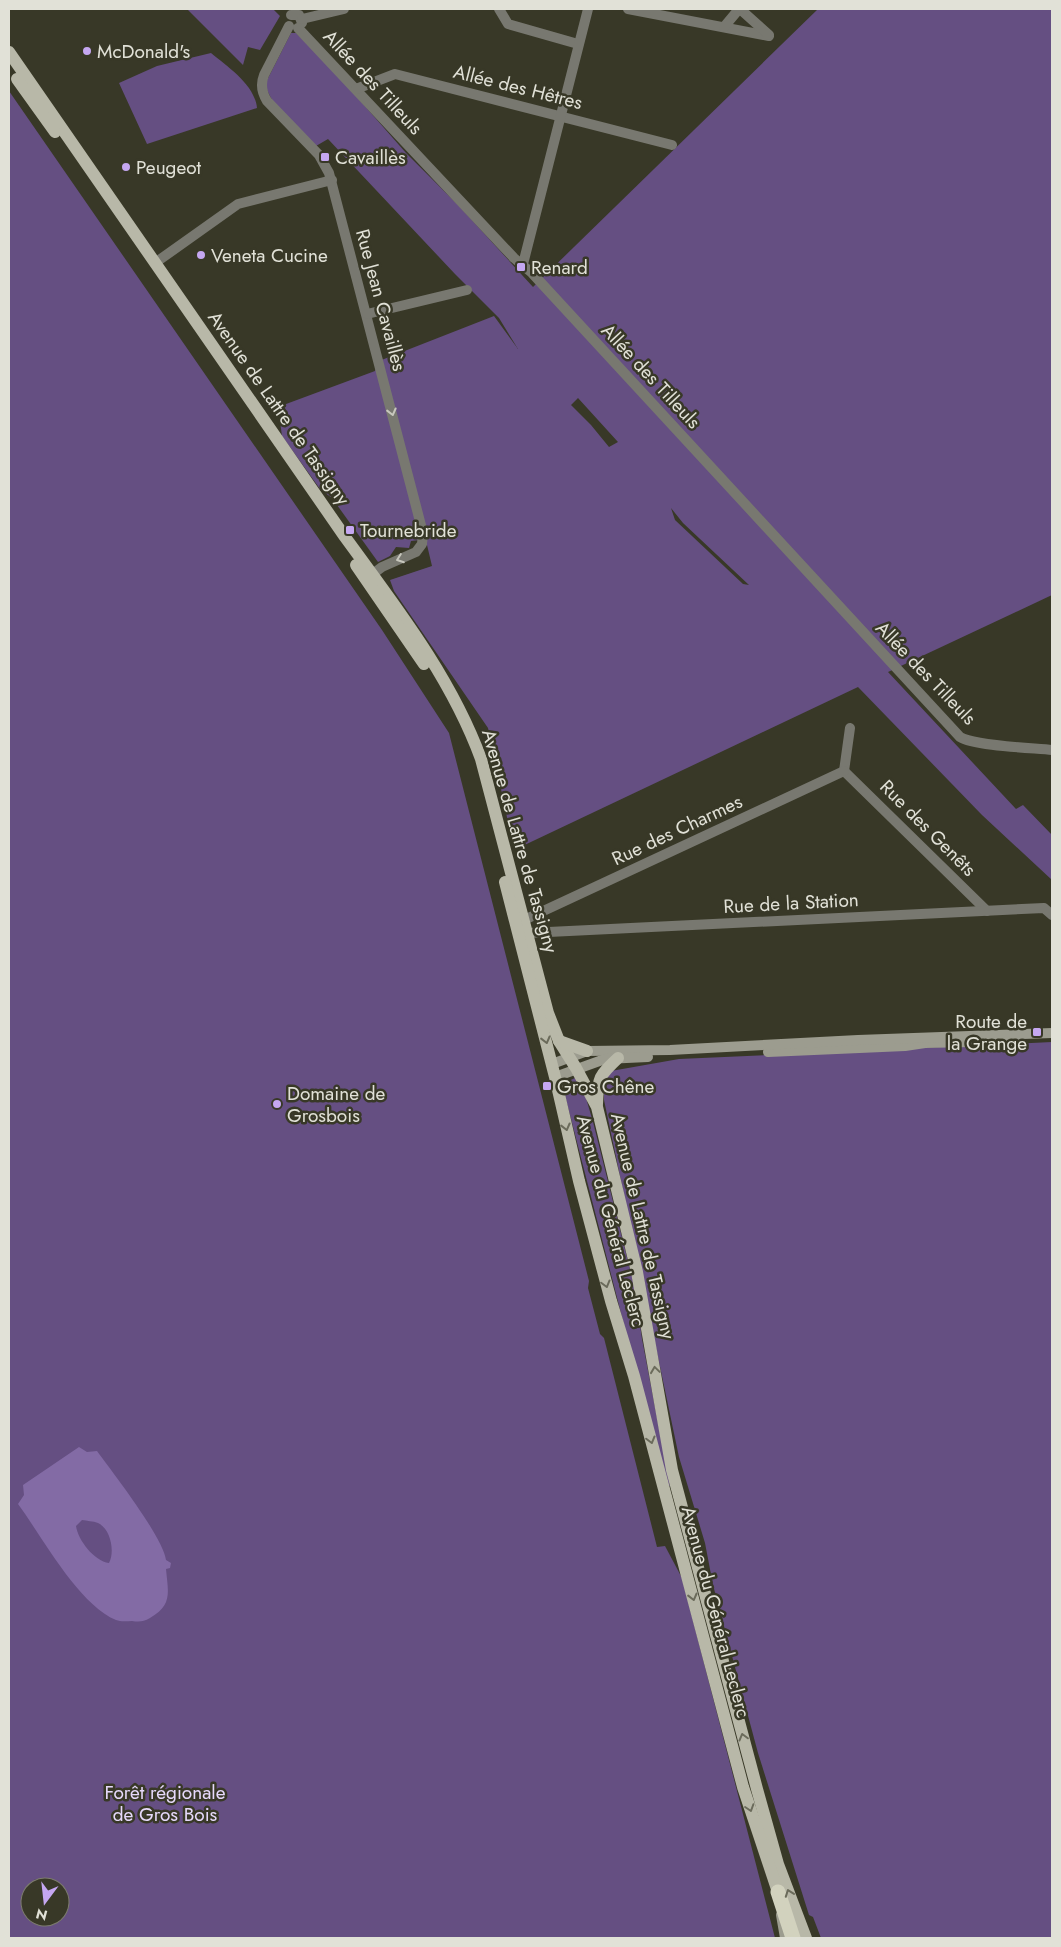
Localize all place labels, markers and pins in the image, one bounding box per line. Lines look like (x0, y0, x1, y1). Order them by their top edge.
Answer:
place label: McDonald's (97, 38, 191, 65)
marker: McDonald's (81, 45, 93, 57)
place label: Cavaillès (335, 144, 406, 171)
marker: Cavaillès (319, 151, 331, 163)
place label: Peugeot (136, 154, 202, 181)
marker: Peugeot (120, 161, 132, 173)
place label: Veneta Cucine (211, 242, 328, 269)
marker: Veneta Cucine (195, 249, 207, 261)
place label: Renard (531, 254, 588, 281)
marker: Renard (515, 261, 527, 273)
place label: Tournebride (360, 517, 457, 544)
marker: Tournebride (344, 524, 356, 536)
place label: Route de la Grange (947, 1008, 1027, 1057)
marker: Route de la Grange (1031, 1026, 1043, 1038)
place label: Gros Chêne (557, 1073, 654, 1100)
place label: Domaine de Grosbois (287, 1080, 385, 1129)
marker: Gros Chêne (541, 1080, 553, 1092)
marker: Domaine de Grosbois (271, 1098, 283, 1110)

